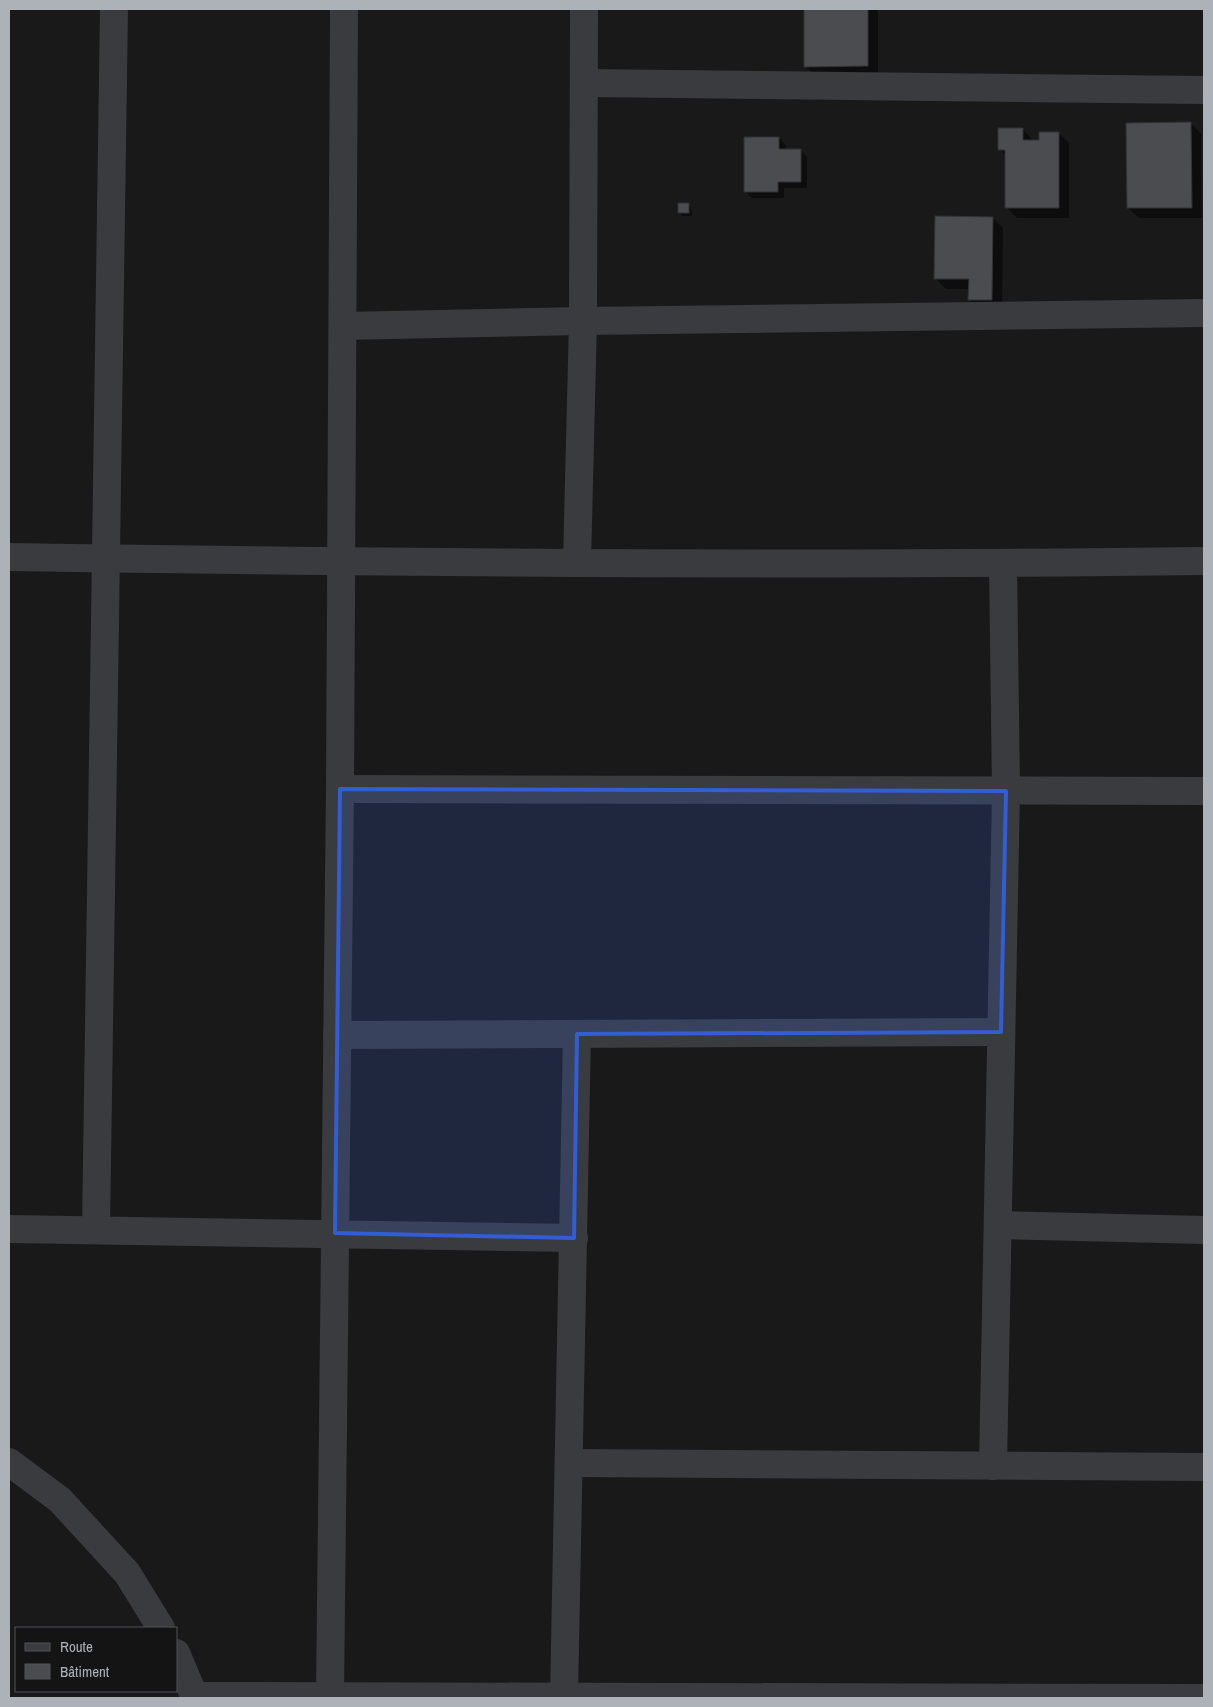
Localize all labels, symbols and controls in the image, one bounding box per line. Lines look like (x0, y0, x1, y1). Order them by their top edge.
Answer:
legend (15, 1627, 178, 1692)
text: Route (60, 1636, 93, 1657)
text: Bâtiment (60, 1661, 110, 1682)

